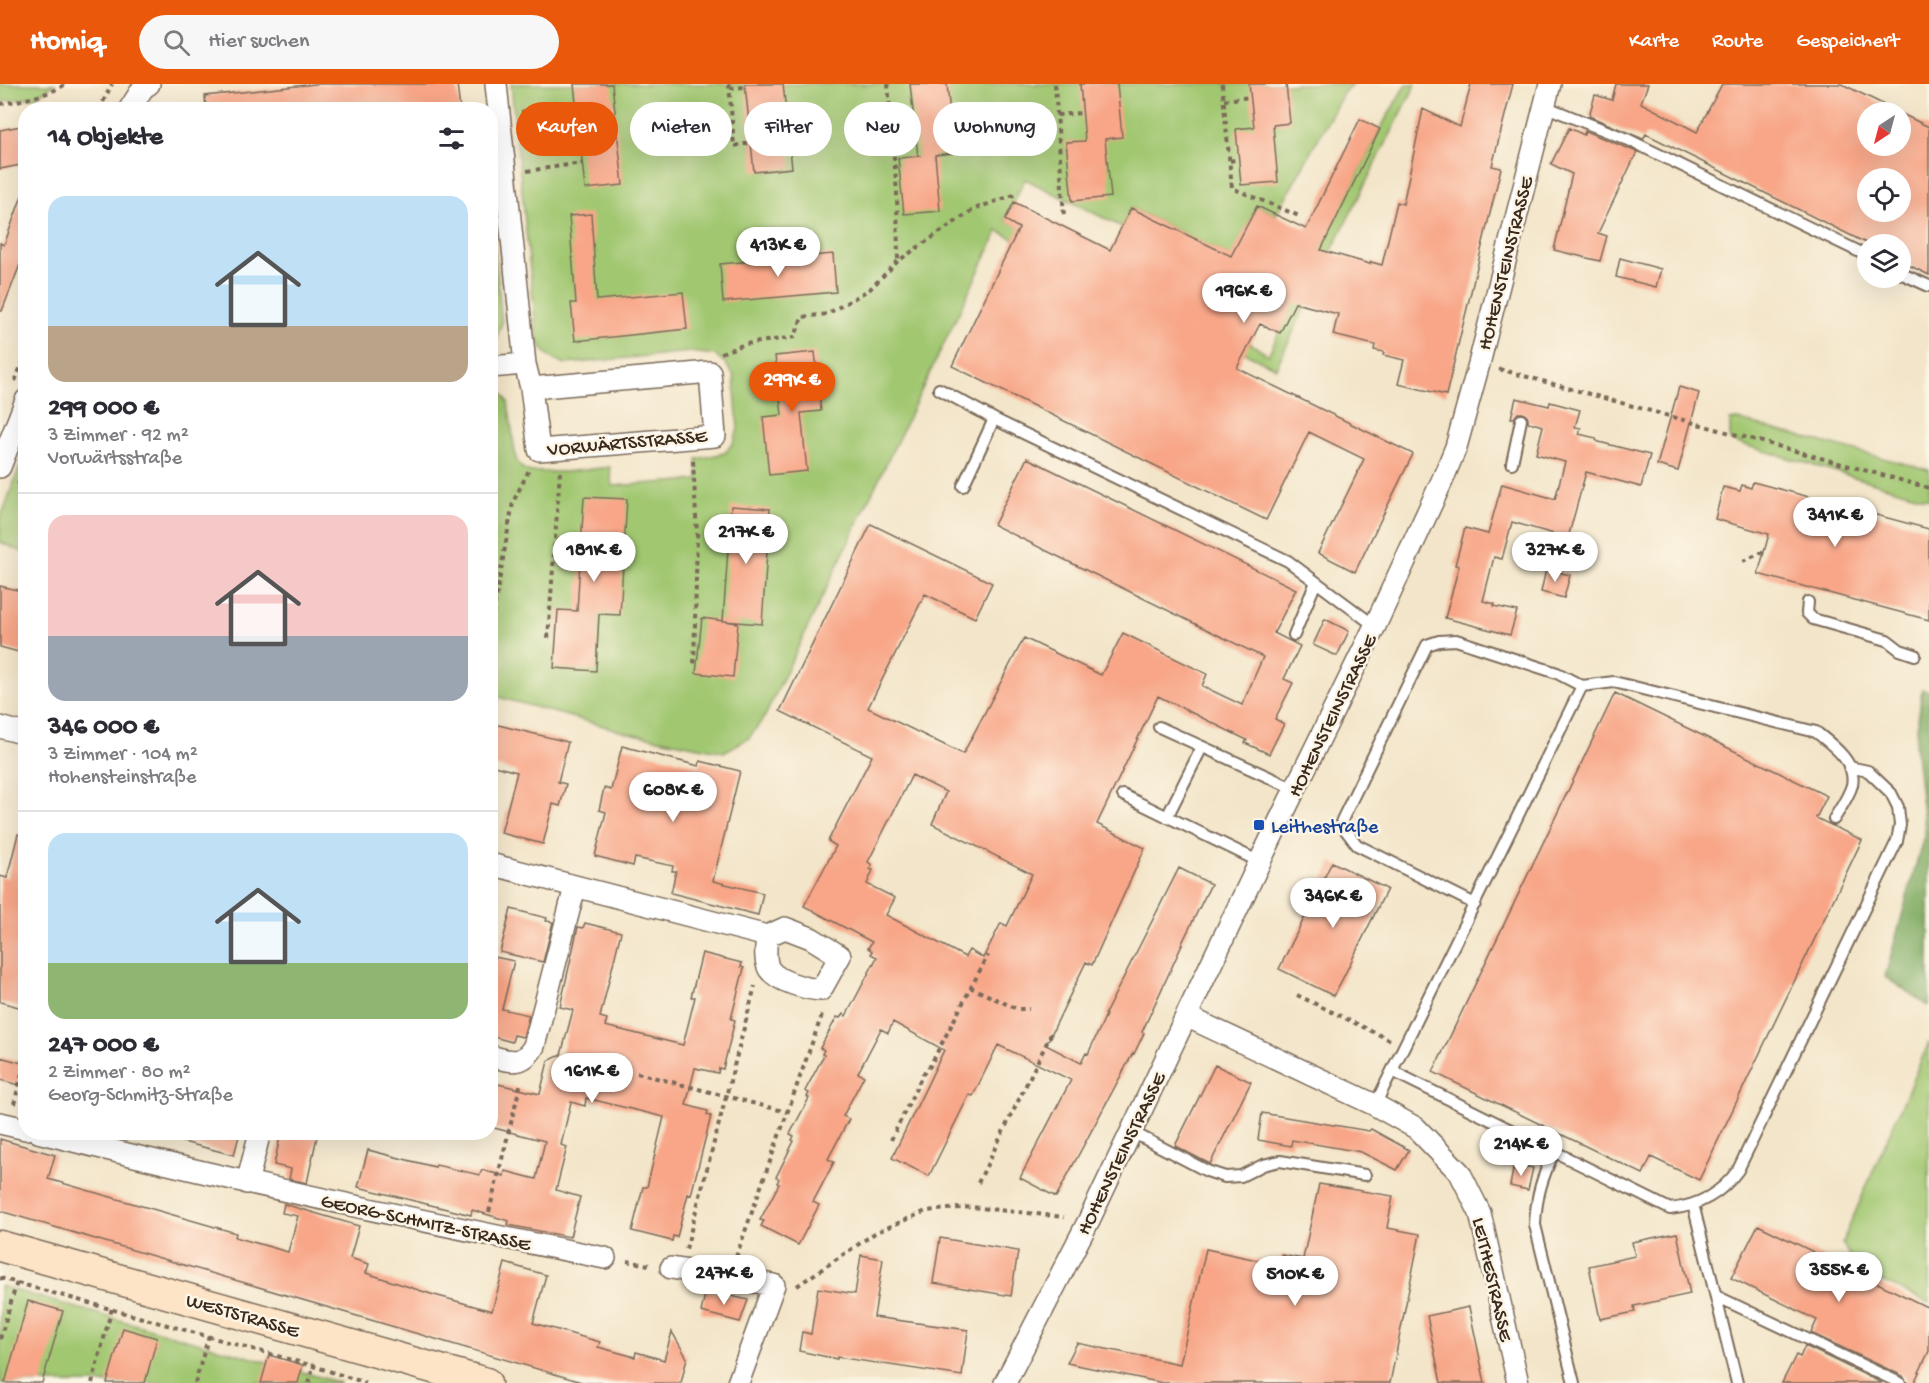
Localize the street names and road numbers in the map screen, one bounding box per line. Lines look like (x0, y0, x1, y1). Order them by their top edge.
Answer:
street label: HOHENSTEINSTRASSE (1475, 173, 1540, 353)
street label: VORWÄRTSSTRASSE (546, 426, 710, 463)
street label: HOHENSTEINSTRASSE (1285, 630, 1384, 802)
street label: HOHENSTEINSTRASSE (1074, 1068, 1173, 1240)
street label: GEORG-SCHMITZ-STRASSE (318, 1191, 534, 1258)
street label: LEITHESTRASSE (1465, 1216, 1516, 1345)
street label: WESTSTRASSE (183, 1290, 303, 1345)

